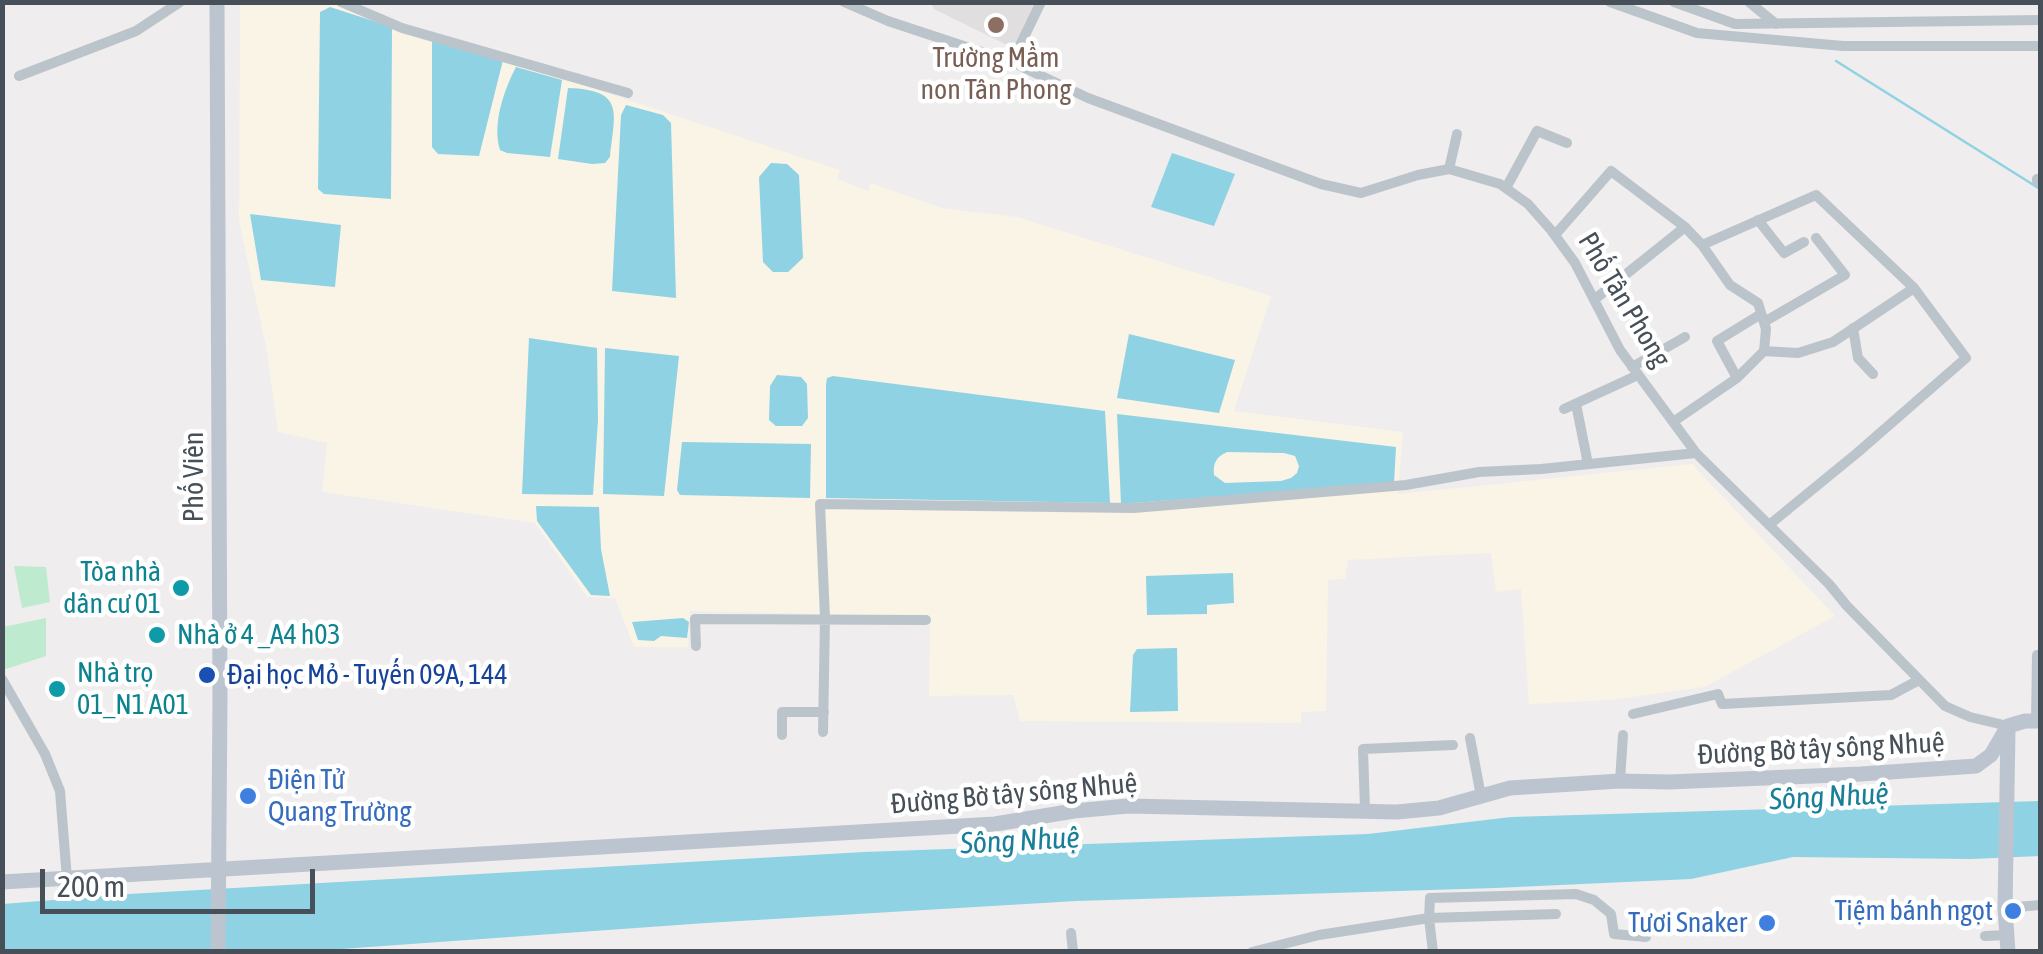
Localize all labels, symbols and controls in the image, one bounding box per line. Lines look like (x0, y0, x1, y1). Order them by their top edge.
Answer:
marker: Trường Mầm non Tân Phong (985, 14, 1007, 36)
place label: Trường Mầm non Tân Phong (920, 41, 1072, 107)
street label: Phố Tân Phong (1571, 227, 1677, 373)
street label: Phố Viên (177, 432, 211, 522)
place label: Tòa nhà dân cư 01 (63, 555, 161, 621)
marker: Tòa nhà dân cư 01 (170, 577, 192, 599)
place label: Nhà ở 4 _A4 h03 (177, 618, 341, 652)
marker: Nhà ở 4 _A4 h03 (146, 624, 168, 646)
place label: Nhà trọ 01_N1 A01 (77, 656, 189, 722)
place label: Đại học Mỏ - Tuyến 09A, 144 (227, 658, 508, 692)
marker: Đại học Mỏ - Tuyến 09A, 144 (196, 664, 218, 686)
marker: Nhà trọ 01_N1 A01 (46, 678, 68, 700)
street label: Đường Bờ tây sông Nhuệ (1697, 726, 1945, 772)
place label: Điện Tử Quang Trường (268, 763, 412, 829)
street label: Đường Bờ tây sông Nhuệ (889, 766, 1139, 822)
water label: Sông Nhuệ (1768, 776, 1890, 818)
marker: Điện Tử Quang Trường (237, 785, 259, 807)
water label: Sông Nhuệ (959, 820, 1081, 862)
scale bar (45, 849, 320, 911)
text: 200 m (57, 869, 125, 903)
place label: Tiệm bánh ngọt (1835, 894, 1993, 928)
marker: Tiệm bánh ngọt (2002, 900, 2024, 922)
place label: Tươi Snaker (1628, 906, 1747, 940)
marker: Tươi Snaker (1756, 912, 1778, 934)

